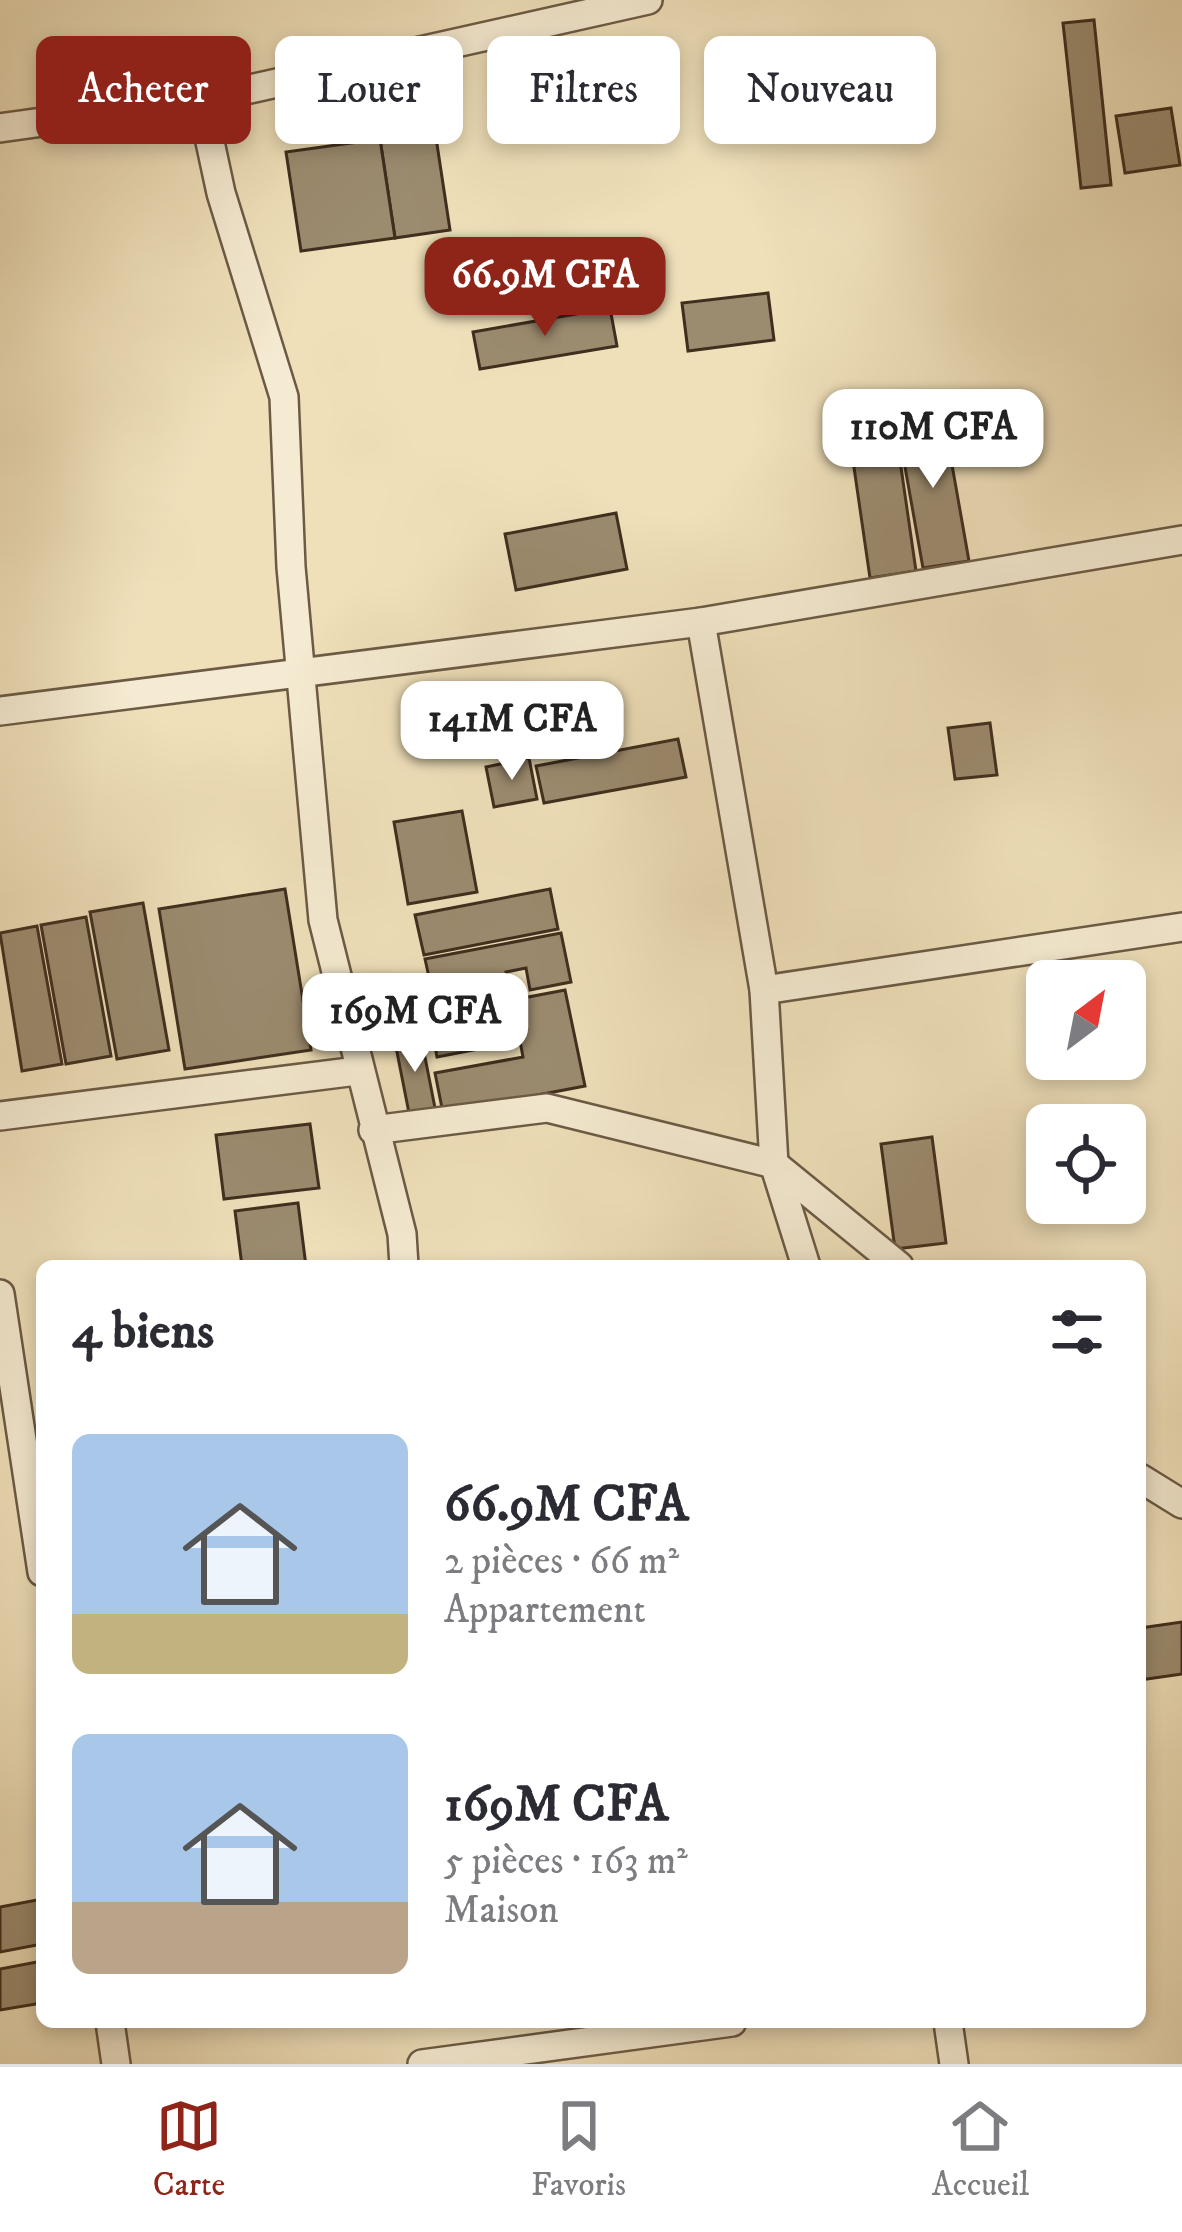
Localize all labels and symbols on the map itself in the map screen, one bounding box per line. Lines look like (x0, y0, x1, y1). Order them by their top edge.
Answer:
pin: 66.9M CFA (408, 237, 682, 339)
pin: 110M CFA (809, 389, 1057, 491)
pin: 141M CFA (388, 681, 636, 783)
north arrow (1026, 960, 1146, 1080)
pin: 169M CFA (291, 973, 539, 1075)

